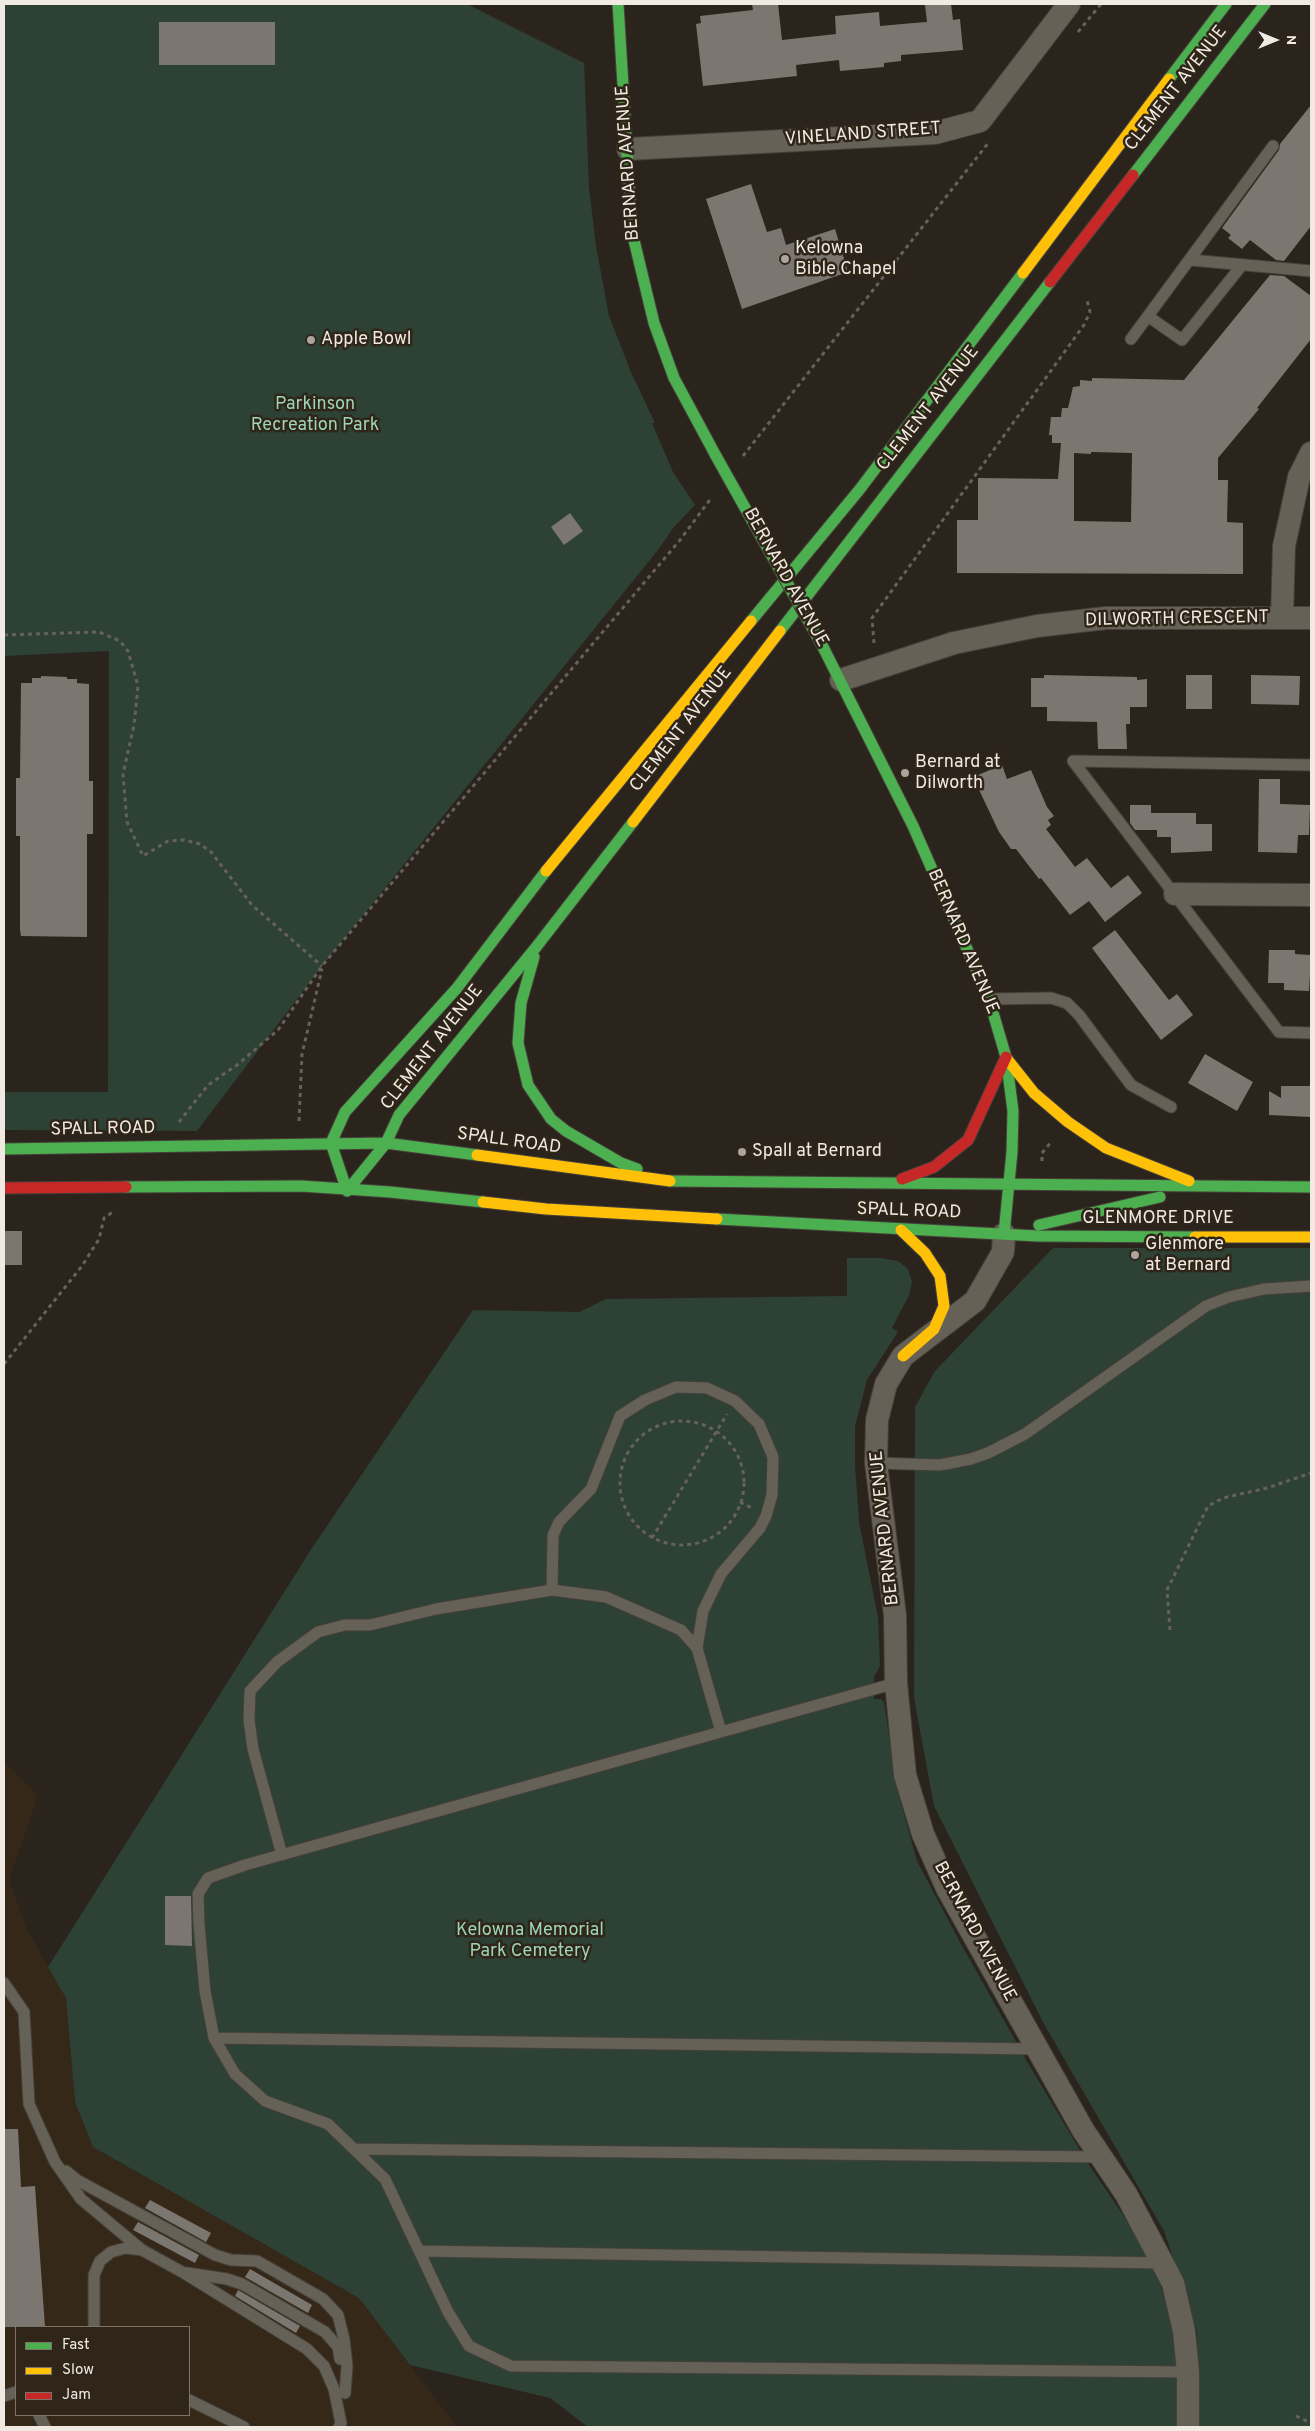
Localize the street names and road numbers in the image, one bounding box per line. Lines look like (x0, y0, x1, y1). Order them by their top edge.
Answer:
street label: CLEMENT AVENUE (1121, 22, 1233, 156)
street label: BERNARD AVENUE (613, 85, 645, 241)
street label: VINELAND STREET (784, 119, 942, 151)
street label: CLEMENT AVENUE (873, 342, 985, 476)
street label: BERNARD AVENUE (738, 505, 832, 651)
street label: DILWORTH CRESCENT (1085, 608, 1269, 632)
street label: CLEMENT AVENUE (626, 663, 738, 797)
street label: BERNARD AVENUE (922, 866, 1002, 1018)
street label: CLEMENT AVENUE (377, 981, 489, 1115)
street label: SPALL ROAD (50, 1118, 156, 1142)
street label: SPALL ROAD (456, 1124, 562, 1160)
street label: SPALL ROAD (856, 1199, 962, 1225)
street label: GLENMORE DRIVE (1082, 1208, 1234, 1230)
street label: BERNARD AVENUE (867, 1449, 905, 1607)
street label: BERNARD AVENUE (928, 1858, 1020, 2006)

